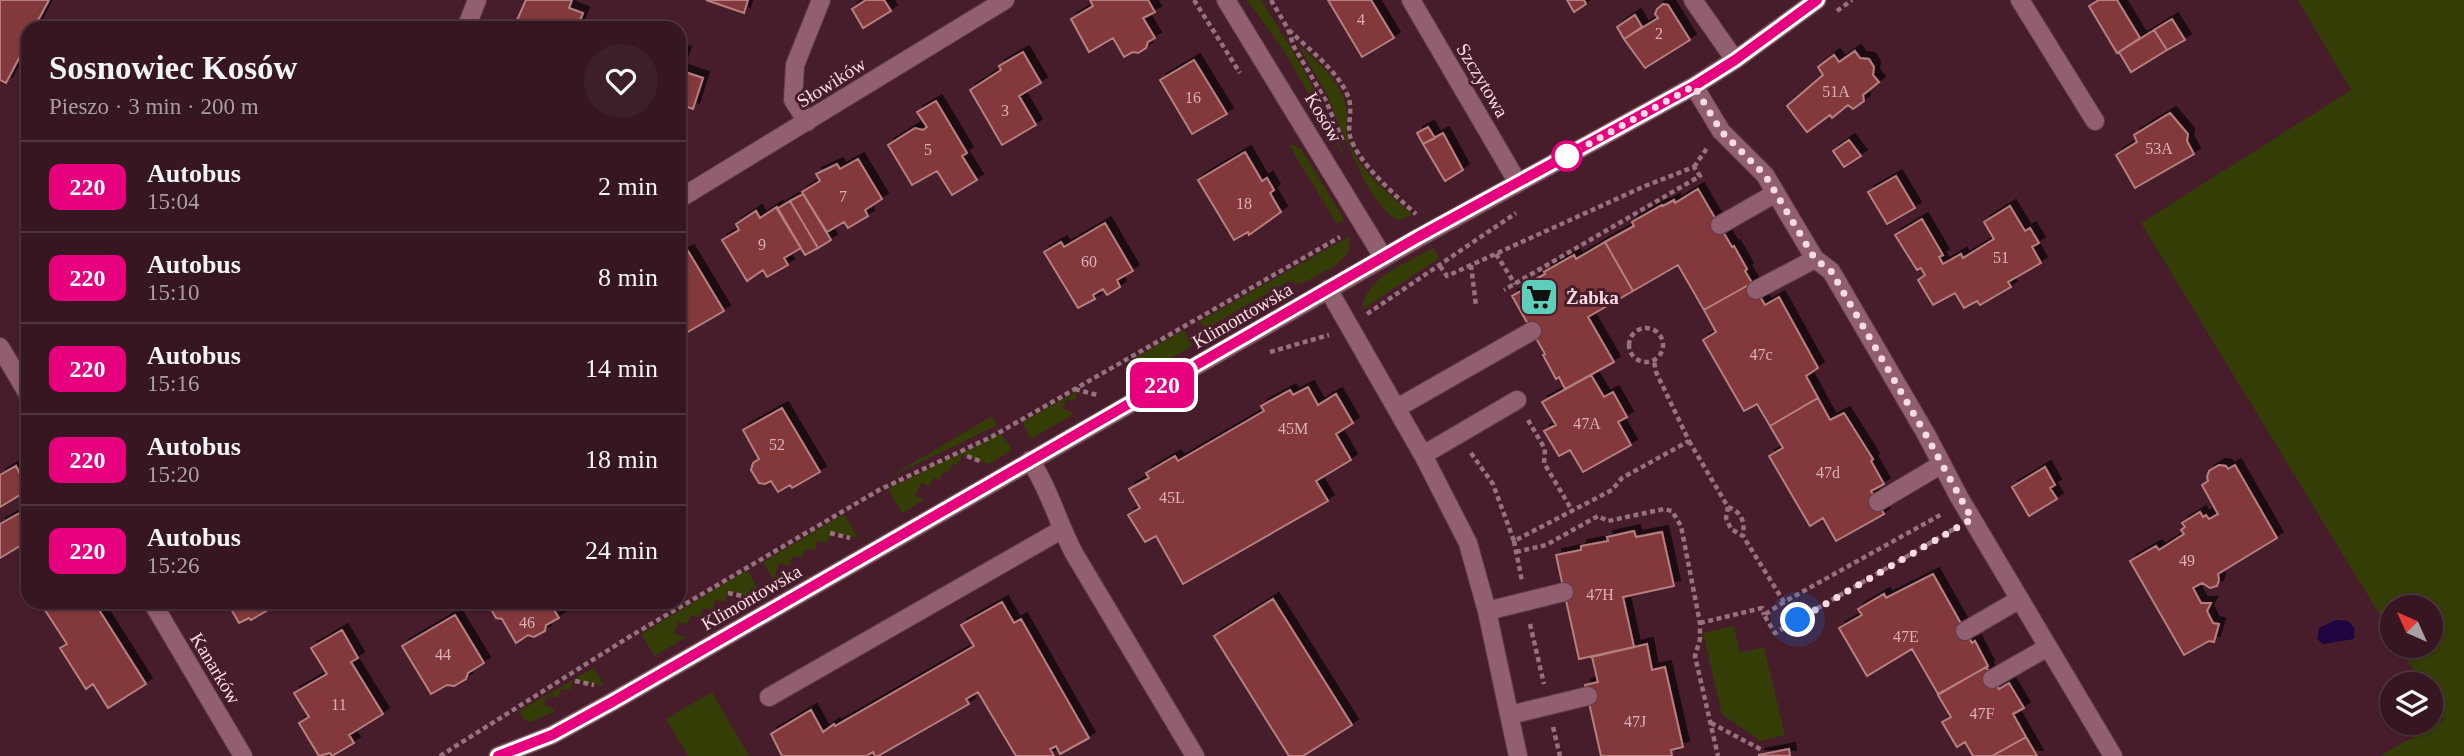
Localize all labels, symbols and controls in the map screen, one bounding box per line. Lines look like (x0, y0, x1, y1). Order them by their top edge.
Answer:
house number: 4 (1357, 11, 1365, 28)
house number: 2 (1655, 25, 1663, 42)
street label: Szczytowa (1452, 40, 1513, 121)
button: heart (584, 44, 658, 118)
text: Sosnowiec Kosów (49, 50, 297, 86)
street label: Słowików (793, 53, 870, 112)
house number: 51A (1822, 83, 1850, 100)
house number: 16 (1185, 89, 1201, 106)
street label: Kosów (1301, 89, 1347, 146)
text: Pieszo · 3 min · 200 m (49, 94, 259, 119)
house number: 3 (1001, 102, 1009, 119)
house number: 53A (2145, 140, 2173, 157)
house number: 5 (924, 141, 932, 158)
unlabelled marker (1552, 141, 1582, 171)
text: Autobus (147, 159, 241, 188)
text: 2 min (598, 172, 658, 201)
text: 220 (70, 174, 106, 200)
house number: 7 (839, 188, 847, 205)
text: 15:04 (147, 189, 199, 214)
house number: 18 (1236, 195, 1252, 212)
house number: 9 (758, 236, 766, 253)
house number: 51 (1993, 249, 2009, 266)
text: Autobus (147, 250, 241, 279)
house number: 60 (1081, 253, 1097, 270)
text: 8 min (598, 263, 658, 292)
text: 220 (70, 265, 106, 291)
supermarket icon: Żabka (1518, 276, 1560, 318)
street label: Klimontowska (1189, 278, 1296, 352)
text: 15:10 (147, 280, 199, 305)
place label: Żabka (1566, 287, 1619, 308)
text: Autobus (147, 341, 241, 370)
house number: 47c (1749, 346, 1773, 363)
text: 14 min (585, 354, 658, 383)
text: 220 (70, 356, 106, 382)
line badge: 220 (1122, 362, 1202, 408)
text: 15:16 (147, 371, 199, 396)
text: 220 (1144, 372, 1180, 398)
house number: 47A (1573, 415, 1601, 432)
house number: 45M (1278, 420, 1308, 437)
text: Autobus (147, 432, 241, 461)
house number: 52 (769, 436, 785, 453)
text: 18 min (585, 445, 658, 474)
text: 220 (70, 447, 106, 473)
text: 15:20 (147, 462, 199, 487)
house number: 47d (1816, 464, 1840, 481)
house number: 45L (1159, 489, 1185, 506)
text: Autobus (147, 523, 241, 552)
text: 24 min (585, 536, 658, 565)
text: 220 (70, 538, 106, 564)
house number: 49 (2179, 552, 2195, 569)
text: 15:26 (147, 553, 199, 578)
street label: Klimontowska (698, 560, 805, 634)
house number: 47H (1586, 586, 1614, 603)
north arrow (2380, 595, 2443, 658)
map controls (2380, 595, 2443, 735)
your location (1780, 602, 1815, 637)
house number: 46 (519, 614, 535, 631)
house number: 47E (1893, 628, 1919, 645)
street label: Kanarków (186, 629, 245, 708)
house number: 44 (435, 646, 451, 663)
button: layers (2380, 672, 2443, 735)
house number: 11 (331, 696, 347, 713)
house number: 47F (1970, 705, 1995, 722)
house number: 47J (1624, 713, 1646, 730)

